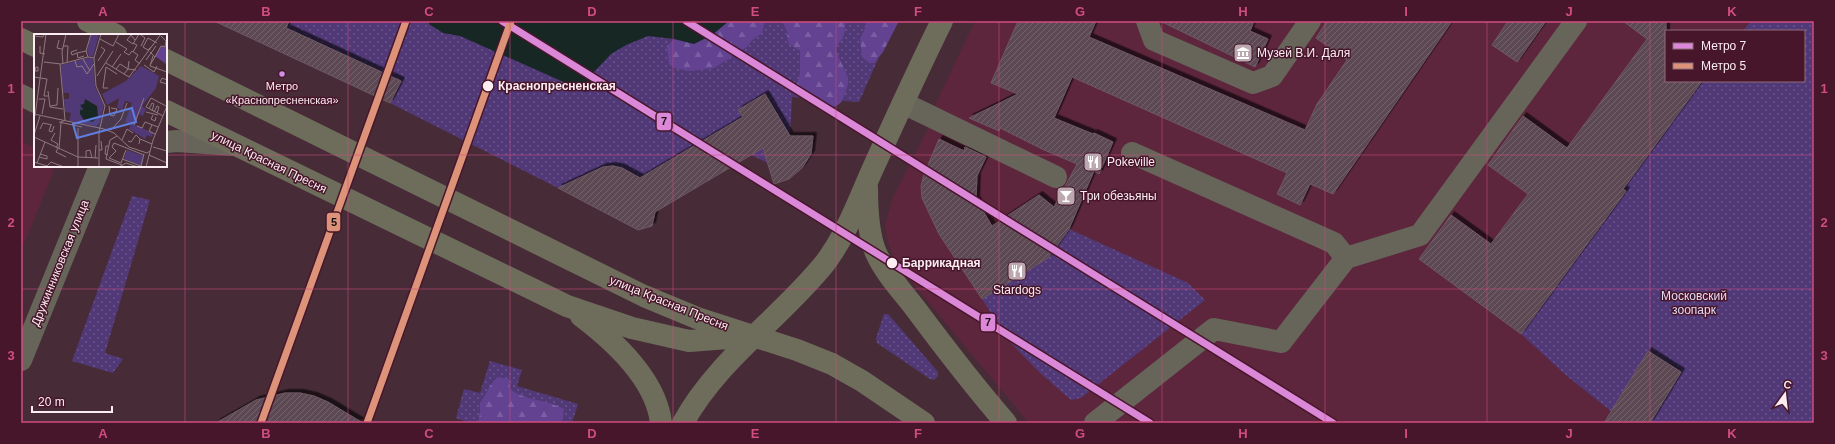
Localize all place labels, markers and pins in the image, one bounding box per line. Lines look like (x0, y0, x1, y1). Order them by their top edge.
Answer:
museum icon: Музей В.И. Даля (1232, 42, 1254, 64)
place label: Музей В.И. Даля (1257, 46, 1350, 60)
marker: Метро «Краснопресненская» (277, 69, 287, 79)
marker: Краснопресненская (481, 79, 495, 93)
place label: Краснопресненская (498, 79, 616, 93)
place label: Метро «Краснопресненская» (225, 80, 339, 106)
restaurant icon: Pokeville (1082, 151, 1104, 173)
place label: Pokeville (1107, 155, 1155, 169)
bar icon: Три обезьяны (1055, 185, 1077, 207)
place label: Три обезьяны (1080, 189, 1157, 203)
marker: Баррикадная (885, 256, 899, 270)
place label: Баррикадная (902, 256, 981, 270)
restaurant icon: Stardogs (1006, 260, 1028, 282)
place label: Stardogs (993, 283, 1041, 297)

